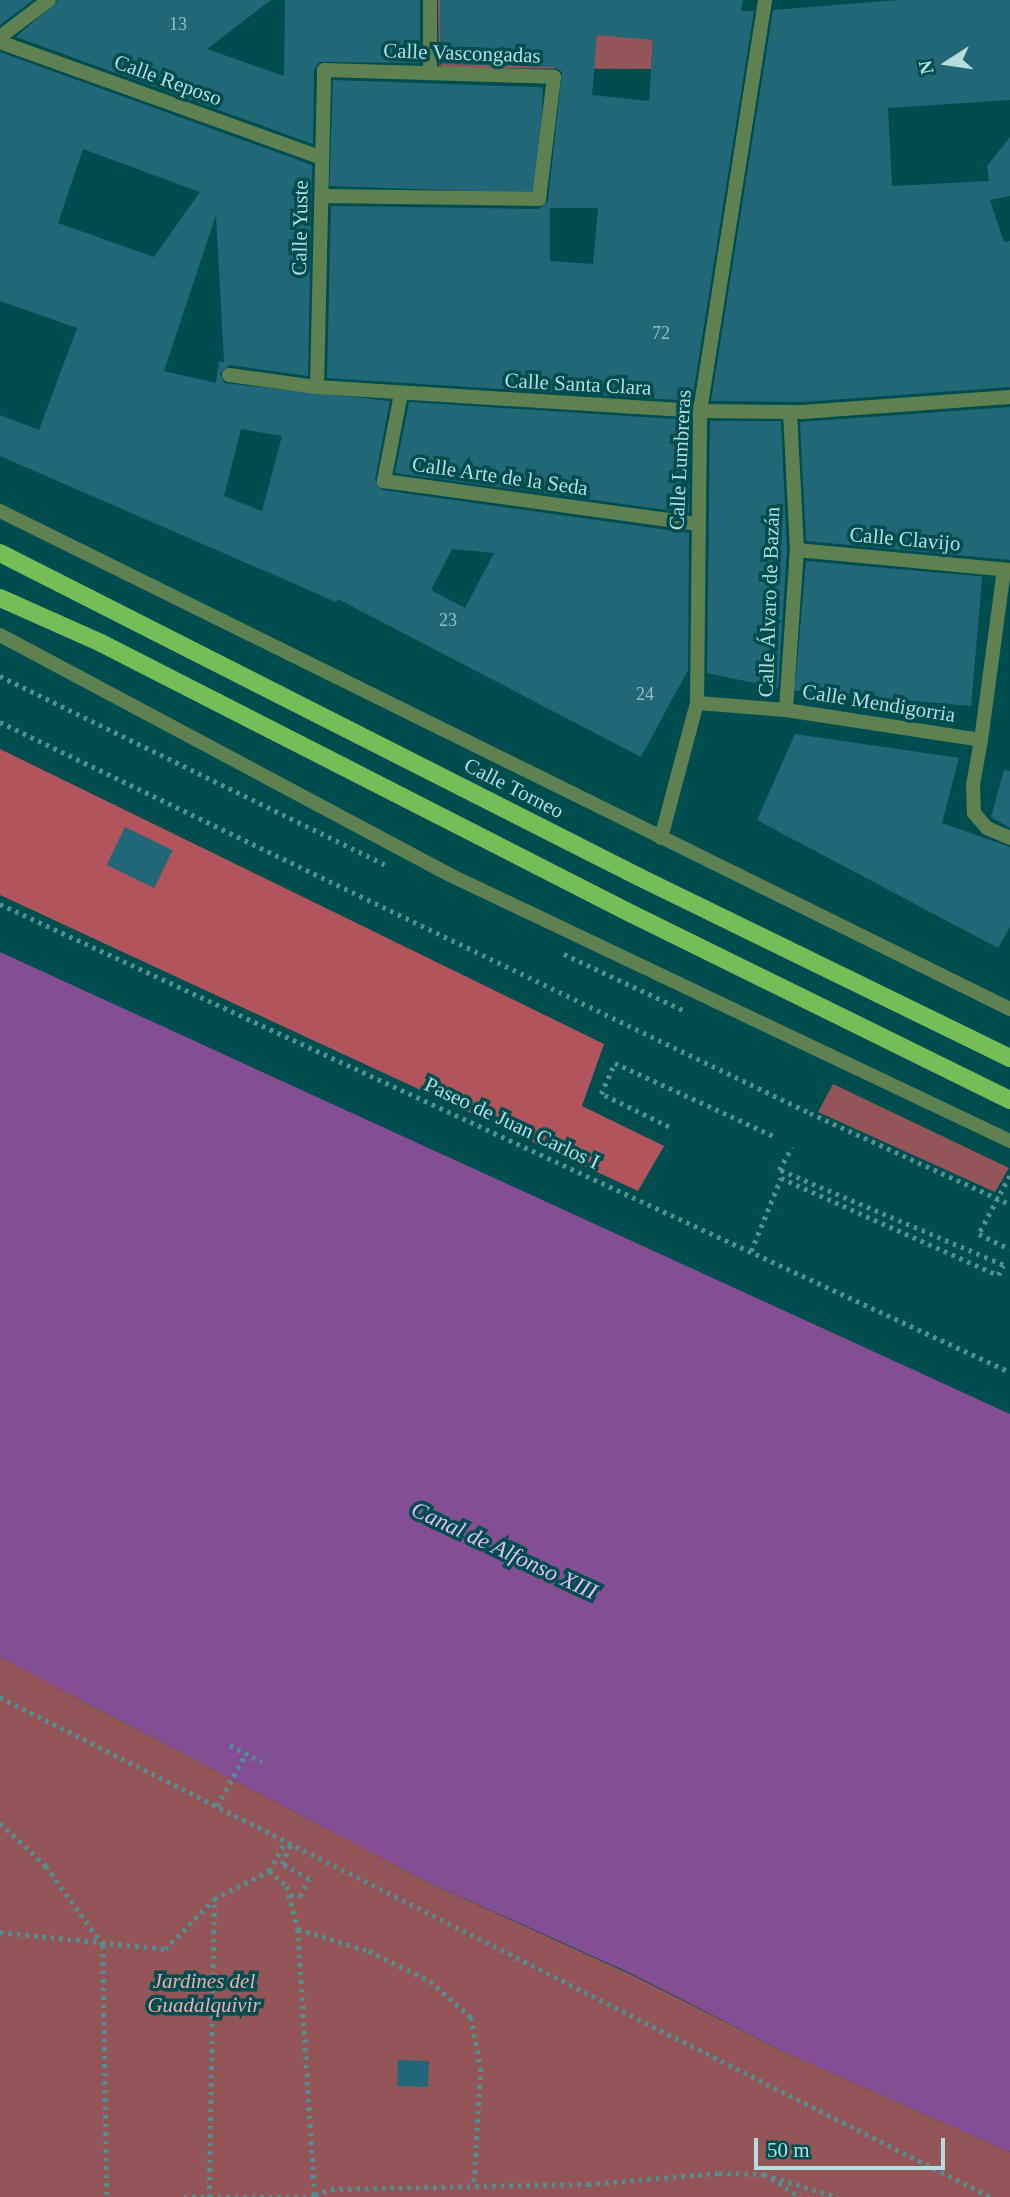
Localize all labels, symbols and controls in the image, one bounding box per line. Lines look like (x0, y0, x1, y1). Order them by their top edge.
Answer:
house number: 13 (169, 13, 187, 35)
north arrow (912, 28, 982, 98)
street label: Calle Vascongadas (383, 38, 541, 68)
street label: Calle Reposo (111, 49, 225, 111)
text: N (914, 59, 938, 76)
street label: Calle Yuste (287, 180, 313, 276)
house number: 72 (652, 322, 670, 344)
street label: Calle Santa Clara (504, 368, 652, 400)
street label: Calle Lumbreras (664, 389, 696, 531)
street label: Calle Arte de la Seda (410, 451, 590, 501)
street label: Calle Álvaro de Bazán (753, 506, 785, 698)
street label: Calle Clavijo (848, 522, 962, 556)
house number: 23 (439, 609, 457, 631)
street label: Calle Mendigorria (801, 678, 957, 728)
house number: 24 (636, 683, 654, 705)
street label: Calle Torneo (460, 752, 568, 824)
street label: Paseo de Juan Carlos I (421, 1071, 603, 1175)
water label: Canal de Alfonso XIII (406, 1496, 602, 1606)
park label: Jardines del Guadalquivir (147, 1968, 261, 2018)
scale bar (758, 2124, 949, 2168)
text: 50 m (767, 2138, 810, 2162)

